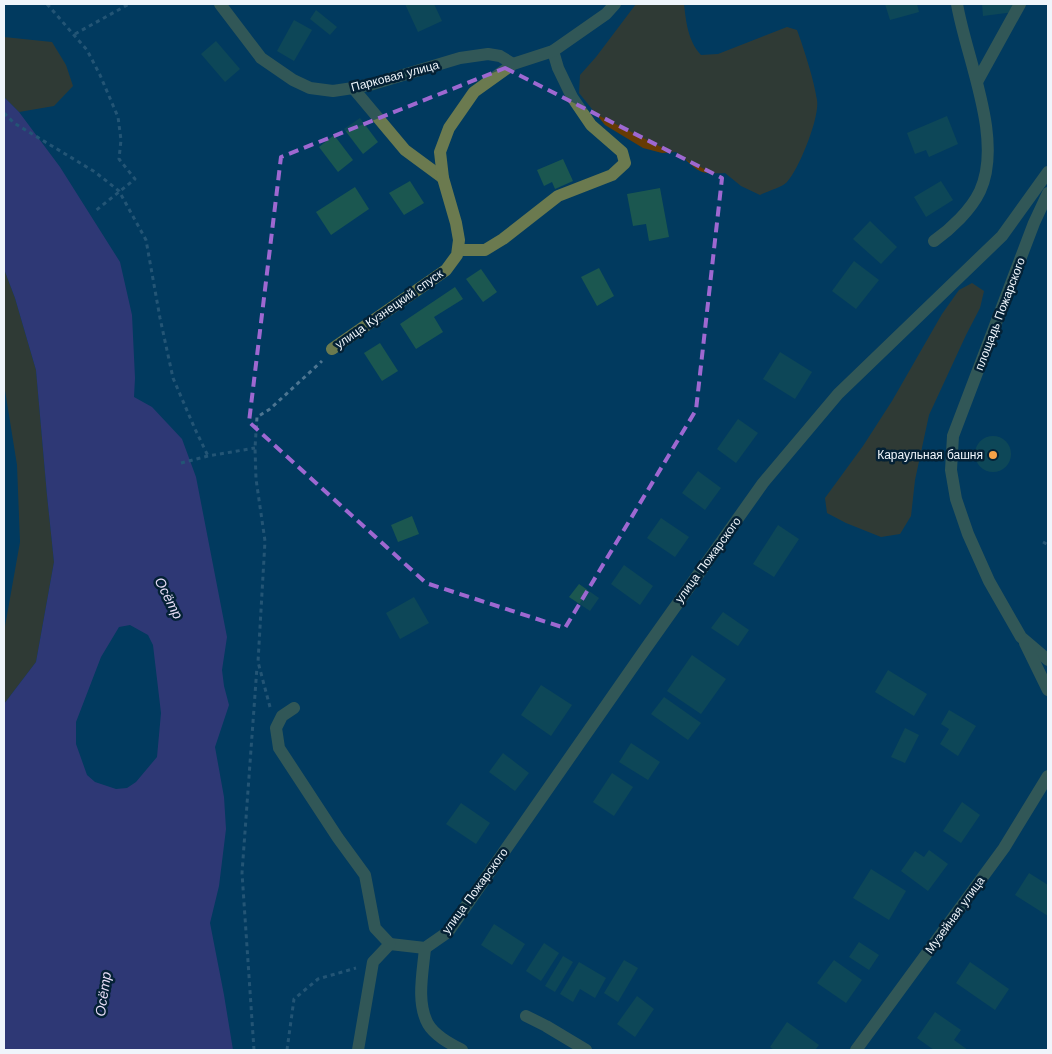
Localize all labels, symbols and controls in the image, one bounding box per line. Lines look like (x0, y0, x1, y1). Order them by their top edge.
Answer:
street label: Парковая улица (349, 57, 441, 94)
street label: площадь Пожарского (972, 255, 1028, 372)
street label: улица Кузнецкий спуск (333, 266, 446, 351)
place label: Караульная башня (877, 448, 983, 462)
marker: Караульная башня (987, 449, 999, 461)
street label: улица Пожарского (672, 514, 744, 606)
water label: Осётр (152, 574, 186, 622)
street label: улица Пожарского (439, 845, 511, 937)
street label: Музейная улица (922, 874, 988, 956)
water label: Осётр (92, 970, 114, 1017)

